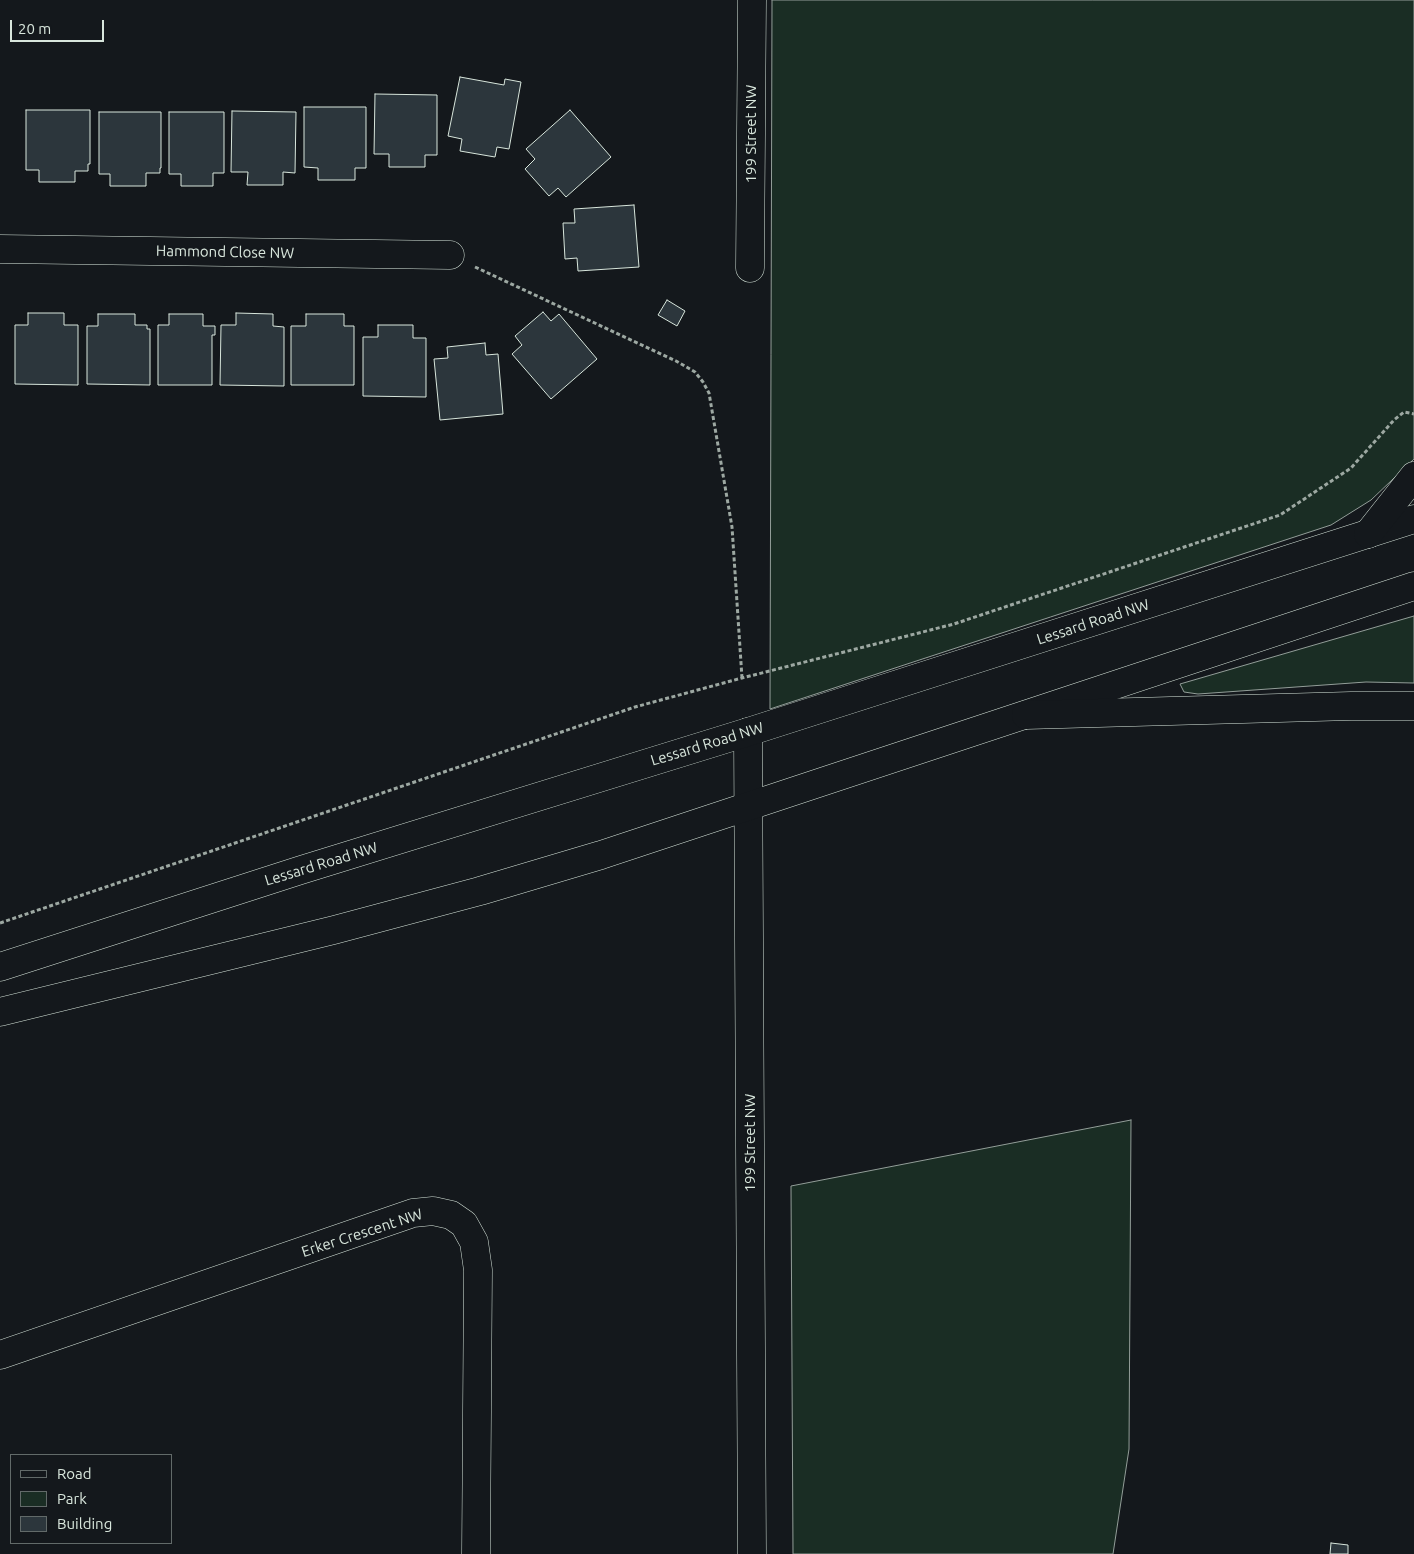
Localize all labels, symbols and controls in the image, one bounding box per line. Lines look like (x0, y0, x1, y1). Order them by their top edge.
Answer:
scale bar (12, 10, 106, 42)
text: 20 m (18, 20, 51, 37)
street label: 199 Street NW (742, 85, 760, 183)
street label: Hammond Close NW (156, 242, 294, 262)
street label: Lessard Road NW (1035, 595, 1151, 649)
street label: Lessard Road NW (648, 718, 766, 770)
street label: Lessard Road NW (262, 838, 380, 890)
street label: 199 Street NW (741, 1094, 759, 1192)
street label: Erker Crescent NW (299, 1205, 425, 1261)
legend (10, 1454, 172, 1544)
text: Road (57, 1465, 92, 1482)
text: Park (57, 1490, 87, 1507)
text: Building (57, 1515, 112, 1532)

